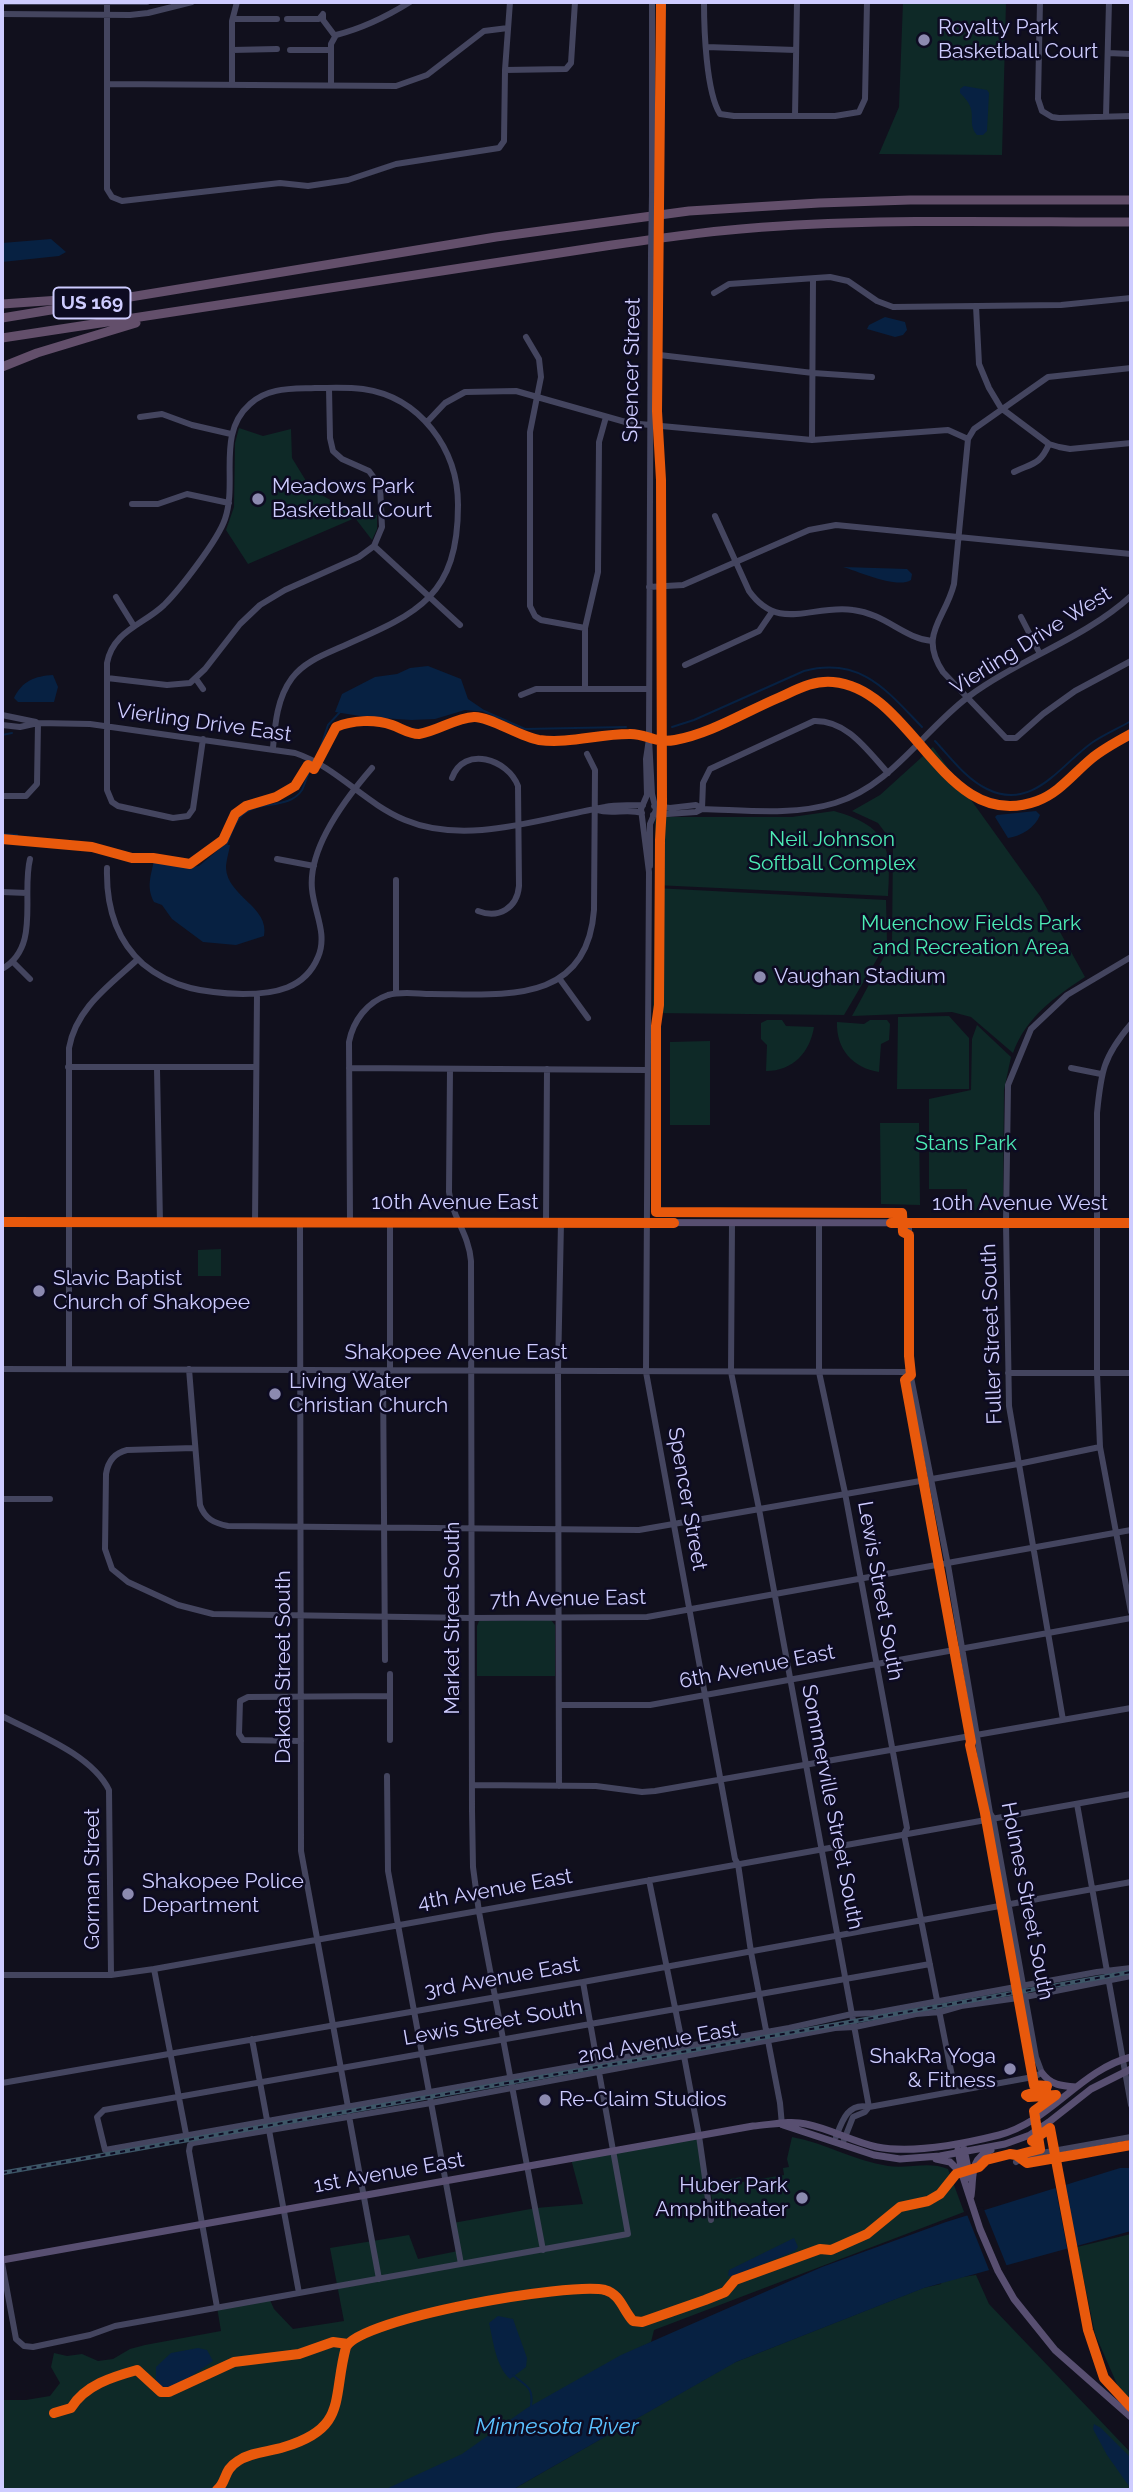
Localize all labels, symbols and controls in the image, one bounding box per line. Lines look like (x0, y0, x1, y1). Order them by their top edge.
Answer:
place label: Royalty Park Basketball Court (938, 15, 1098, 65)
marker: Royalty Park Basketball Court (916, 32, 932, 48)
road number: US 169 (54, 288, 130, 318)
street label: Spencer Street (618, 297, 646, 443)
place label: Meadows Park Basketball Court (272, 474, 432, 524)
marker: Meadows Park Basketball Court (250, 491, 266, 507)
street label: Vierling Drive West (946, 581, 1116, 701)
street label: Vierling Drive East (115, 698, 293, 748)
park label: Neil Johnson Softball Complex (748, 827, 916, 877)
park label: Muenchow Fields Park and Recreation Area (861, 911, 1081, 961)
place label: Vaughan Stadium (774, 964, 946, 990)
marker: Vaughan Stadium (752, 969, 768, 985)
park label: Stans Park (915, 1131, 1017, 1157)
street label: 10th Avenue East (372, 1190, 538, 1216)
street label: 10th Avenue West (932, 1191, 1108, 1217)
street label: Fuller Street South (976, 1243, 1008, 1425)
place label: Slavic Baptist Church of Shakopee (53, 1266, 250, 1316)
marker: Slavic Baptist Church of Shakopee (31, 1283, 47, 1299)
street label: Shakopee Avenue East (345, 1340, 567, 1366)
place label: Living Water Christian Church (289, 1369, 448, 1419)
marker: Living Water Christian Church (267, 1386, 283, 1402)
street label: Spencer Street (662, 1425, 712, 1573)
street label: Lewis Street South (852, 1499, 908, 1683)
street label: Market Street South (440, 1522, 466, 1714)
street label: Dakota Street South (271, 1570, 297, 1764)
street label: 7th Avenue East (490, 1585, 646, 1613)
street label: 6th Avenue East (677, 1640, 837, 1694)
street label: Sommerville Street South (796, 1682, 868, 1932)
street label: Holmes Street South (995, 1800, 1059, 2002)
street label: Gorman Street (80, 1808, 106, 1950)
street label: 4th Avenue East (416, 1864, 574, 1916)
place label: Shakopee Police Department (142, 1869, 304, 1919)
marker: Shakopee Police Department (120, 1886, 136, 1902)
street label: 3rd Avenue East (422, 1952, 582, 2004)
street label: Lewis Street South (401, 1995, 585, 2051)
street label: 2nd Avenue East (576, 2017, 740, 2069)
place label: ShakRa Yoga & Fitness (869, 2044, 996, 2094)
marker: ShakRa Yoga & Fitness (1002, 2061, 1018, 2077)
place label: Re-Claim Studios (559, 2087, 727, 2113)
marker: Re-Claim Studios (537, 2092, 553, 2108)
street label: 1st Avenue East (312, 2147, 466, 2199)
place label: Huber Park Amphitheater (655, 2173, 788, 2223)
marker: Huber Park Amphitheater (794, 2190, 810, 2206)
water label: Minnesota River (475, 2413, 639, 2441)

